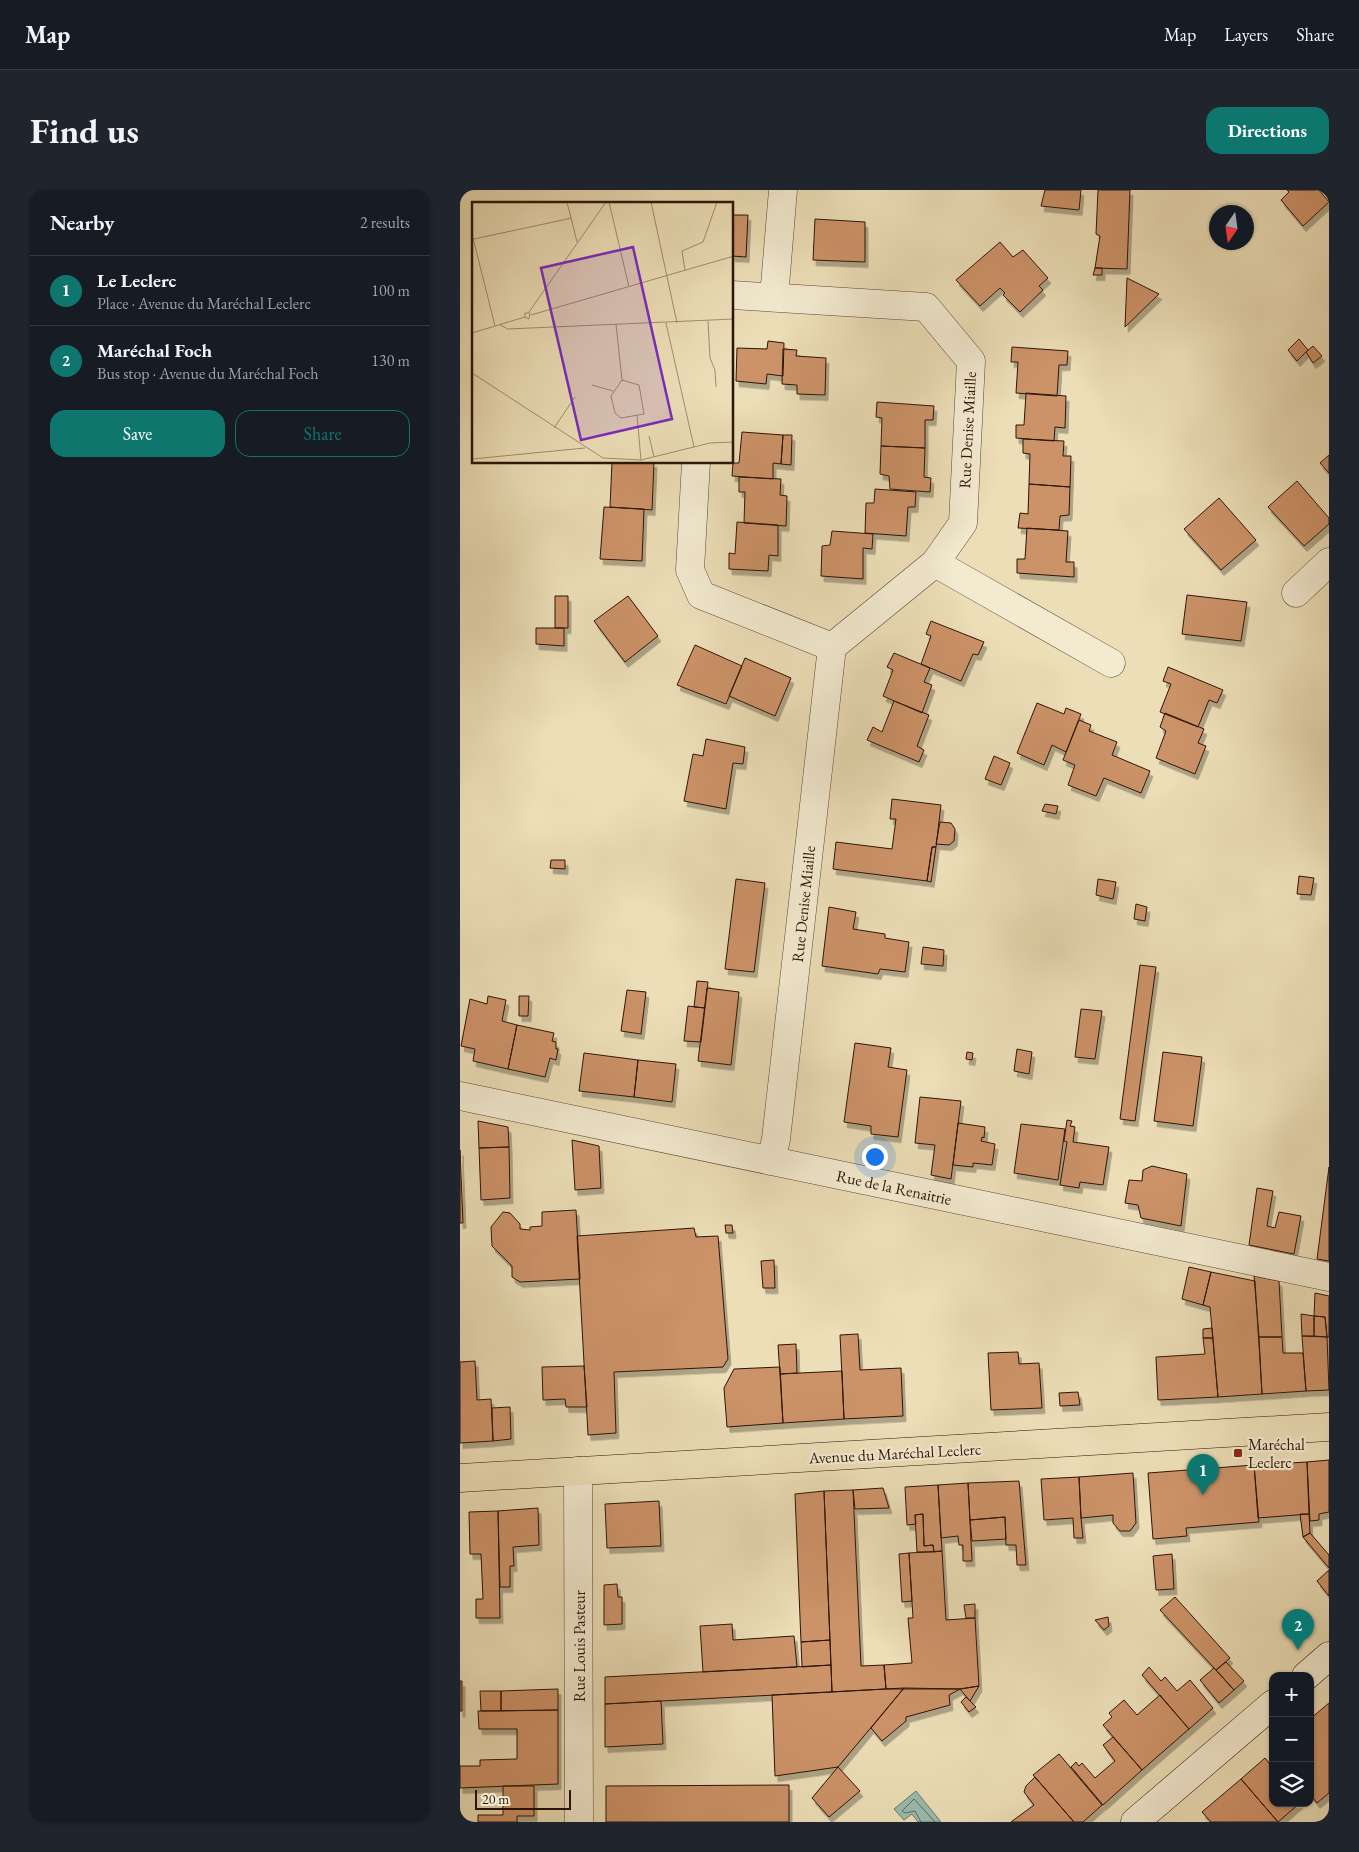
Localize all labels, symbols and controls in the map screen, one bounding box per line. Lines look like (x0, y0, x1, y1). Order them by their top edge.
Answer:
text: Map (25, 19, 70, 50)
text: Map (1164, 23, 1196, 46)
text: Layers (1224, 23, 1268, 46)
text: Share (1296, 23, 1334, 46)
button: Directions (1206, 107, 1329, 154)
text: Find us (30, 108, 139, 153)
inset map (472, 202, 734, 464)
north arrow (1209, 205, 1254, 250)
text: Nearby (50, 209, 114, 236)
text: 2 results (360, 212, 410, 233)
text: Le Leclerc (97, 268, 176, 293)
text: 1 (62, 280, 70, 301)
text: 100 m (371, 280, 410, 301)
text: Place · Avenue du Maréchal Leclerc (97, 293, 311, 314)
text: Maréchal Foch (97, 338, 212, 363)
text: 2 (62, 350, 70, 371)
text: 130 m (371, 350, 410, 371)
text: Bus stop · Avenue du Maréchal Foch (97, 363, 319, 384)
street label: Rue Denise Miaille (954, 371, 981, 489)
button: Save (50, 410, 225, 457)
button: Share (235, 410, 410, 457)
street label: Rue Denise Miaille (787, 845, 820, 963)
your location (862, 1144, 888, 1170)
street label: Rue de la Renaitrie (834, 1165, 953, 1210)
place label: Maréchal Leclerc (1248, 1434, 1305, 1473)
street label: Avenue du Maréchal Leclerc (807, 1438, 982, 1469)
marker: Maréchal Leclerc (1232, 1447, 1244, 1459)
pin: 1 (1187, 1454, 1219, 1495)
street label: Rue Louis Pasteur (569, 1589, 590, 1702)
pin: 2 (1282, 1609, 1314, 1650)
map controls (1269, 1672, 1314, 1807)
button: + (1269, 1672, 1314, 1717)
button: − (1269, 1717, 1314, 1762)
button: layers (1269, 1762, 1314, 1807)
scale bar (475, 1787, 571, 1810)
text: 20 m (482, 1790, 509, 1808)

